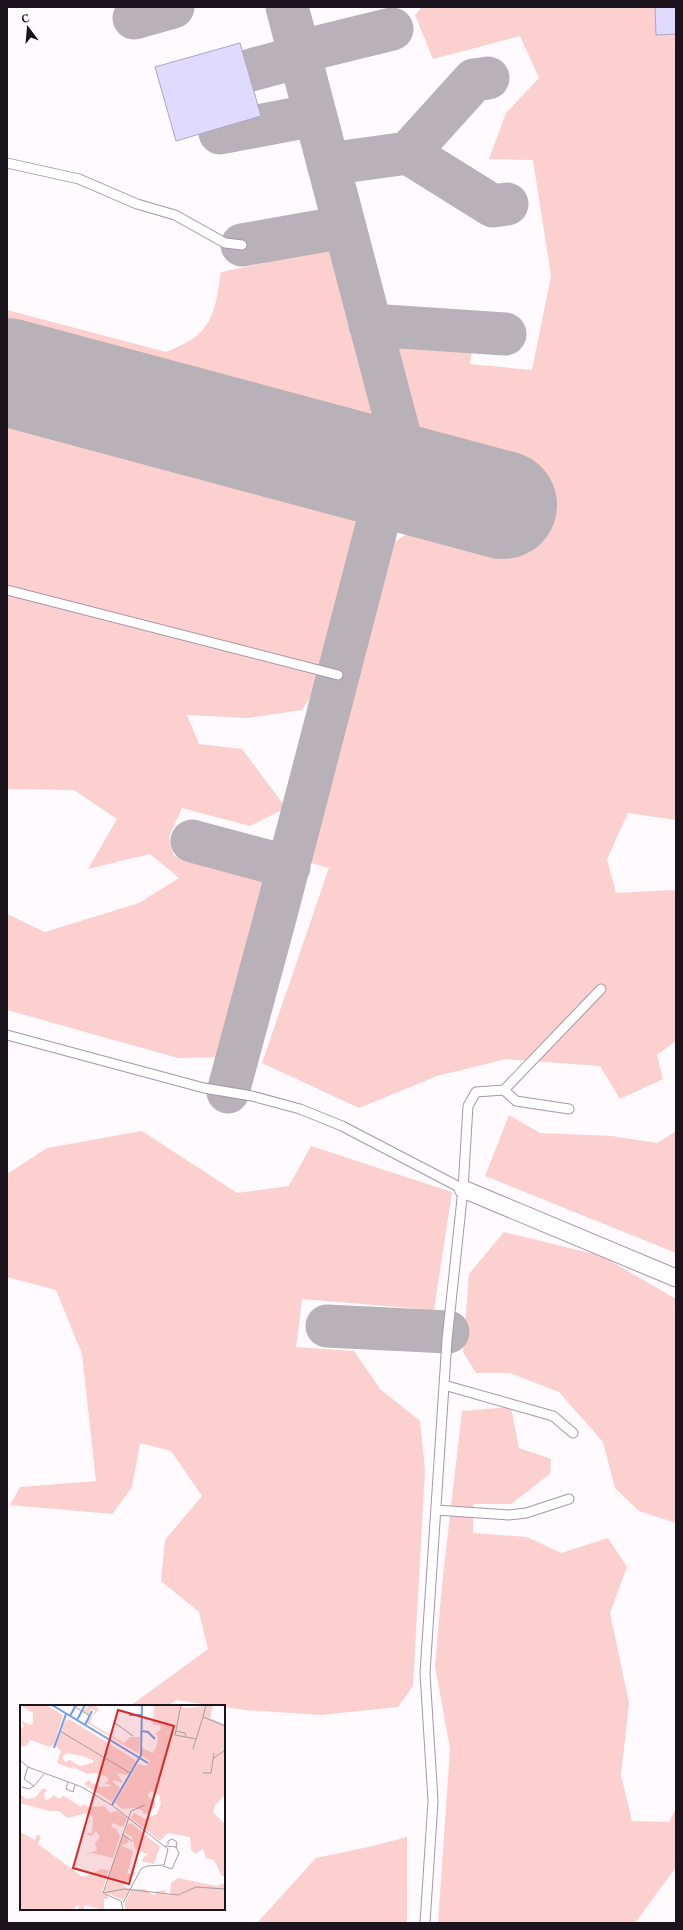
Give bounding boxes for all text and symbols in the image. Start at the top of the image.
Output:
north arrow [8,8,48,48]
text: С [20,10,31,26]
inset map [20,1705,225,1910]

